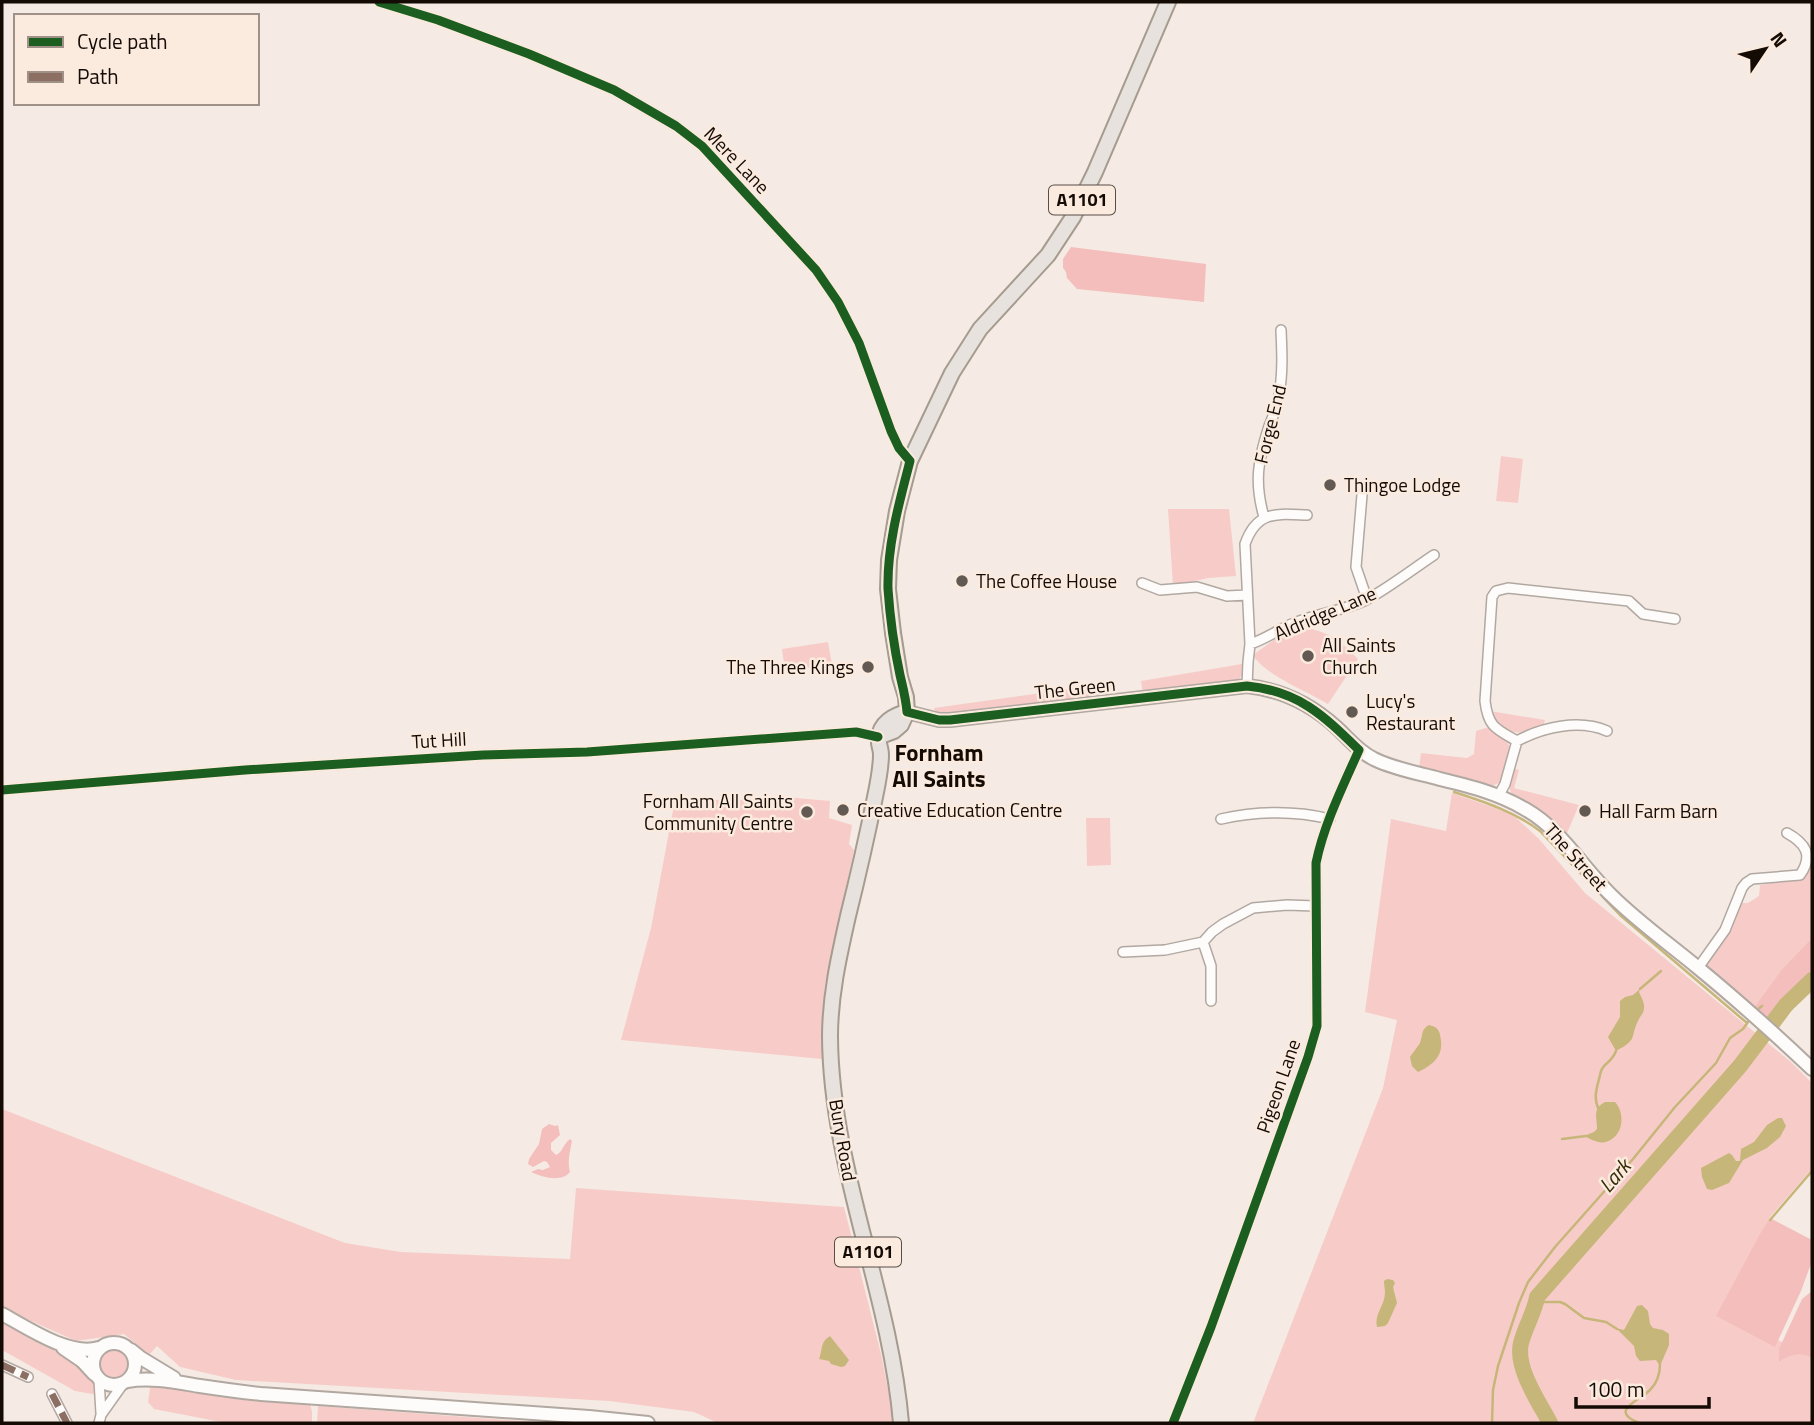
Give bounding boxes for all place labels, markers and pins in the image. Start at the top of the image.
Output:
place label: Thingoe Lodge [1344,470,1461,499]
marker: Thingoe Lodge [1322,477,1338,493]
place label: The Coffee House [976,566,1117,595]
marker: The Coffee House [954,573,970,589]
place label: All Saints Church [1322,630,1396,681]
marker: All Saints Church [1300,648,1316,664]
place label: The Three Kings [726,652,854,681]
marker: The Three Kings [860,659,876,675]
place label: Lucy's Restaurant [1366,686,1455,737]
marker: Lucy's Restaurant [1344,704,1360,720]
place label: Fornham All Saints Community Centre [643,786,793,837]
place label: Creative Education Centre [857,795,1062,824]
place label: Hall Farm Barn [1599,796,1718,825]
marker: Creative Education Centre [835,802,851,818]
marker: Hall Farm Barn [1577,803,1593,819]
marker: Fornham All Saints Community Centre [799,804,815,820]

